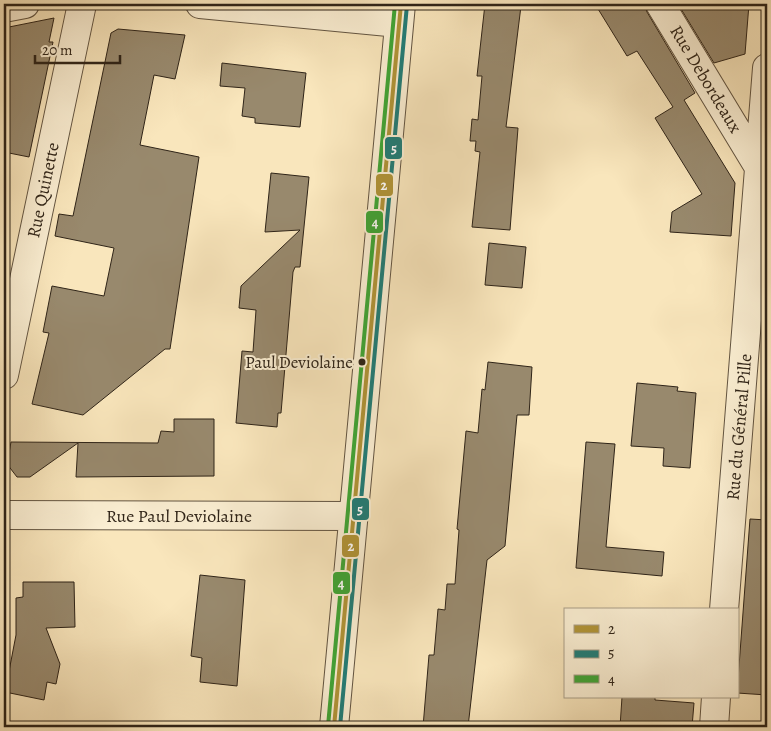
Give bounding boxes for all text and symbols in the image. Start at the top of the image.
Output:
street label: Rue Debordeaux [664,21,748,138]
scale bar [35,32,120,64]
text: 20 m [42,40,73,60]
line badge: 5 [384,136,403,160]
text: 5 [391,139,397,158]
street label: Rue Quinette [21,140,65,240]
line badge: 2 [375,173,394,197]
text: 2 [381,176,388,195]
line badge: 4 [365,210,384,234]
text: 4 [372,213,379,232]
place label: Paul Deviolaine [245,351,353,374]
street label: Rue du Général Pille [721,353,757,501]
marker: Paul Deviolaine [357,357,367,367]
line badge: 5 [351,497,370,521]
text: 5 [357,500,363,519]
street label: Rue Paul Deviolaine [106,504,252,528]
line badge: 2 [341,534,360,558]
text: 2 [348,537,355,556]
line badge: 4 [332,571,351,595]
text: 4 [338,574,345,593]
legend [564,608,738,698]
text: 2 [608,619,615,639]
text: 5 [608,643,614,663]
text: 4 [608,669,615,689]

